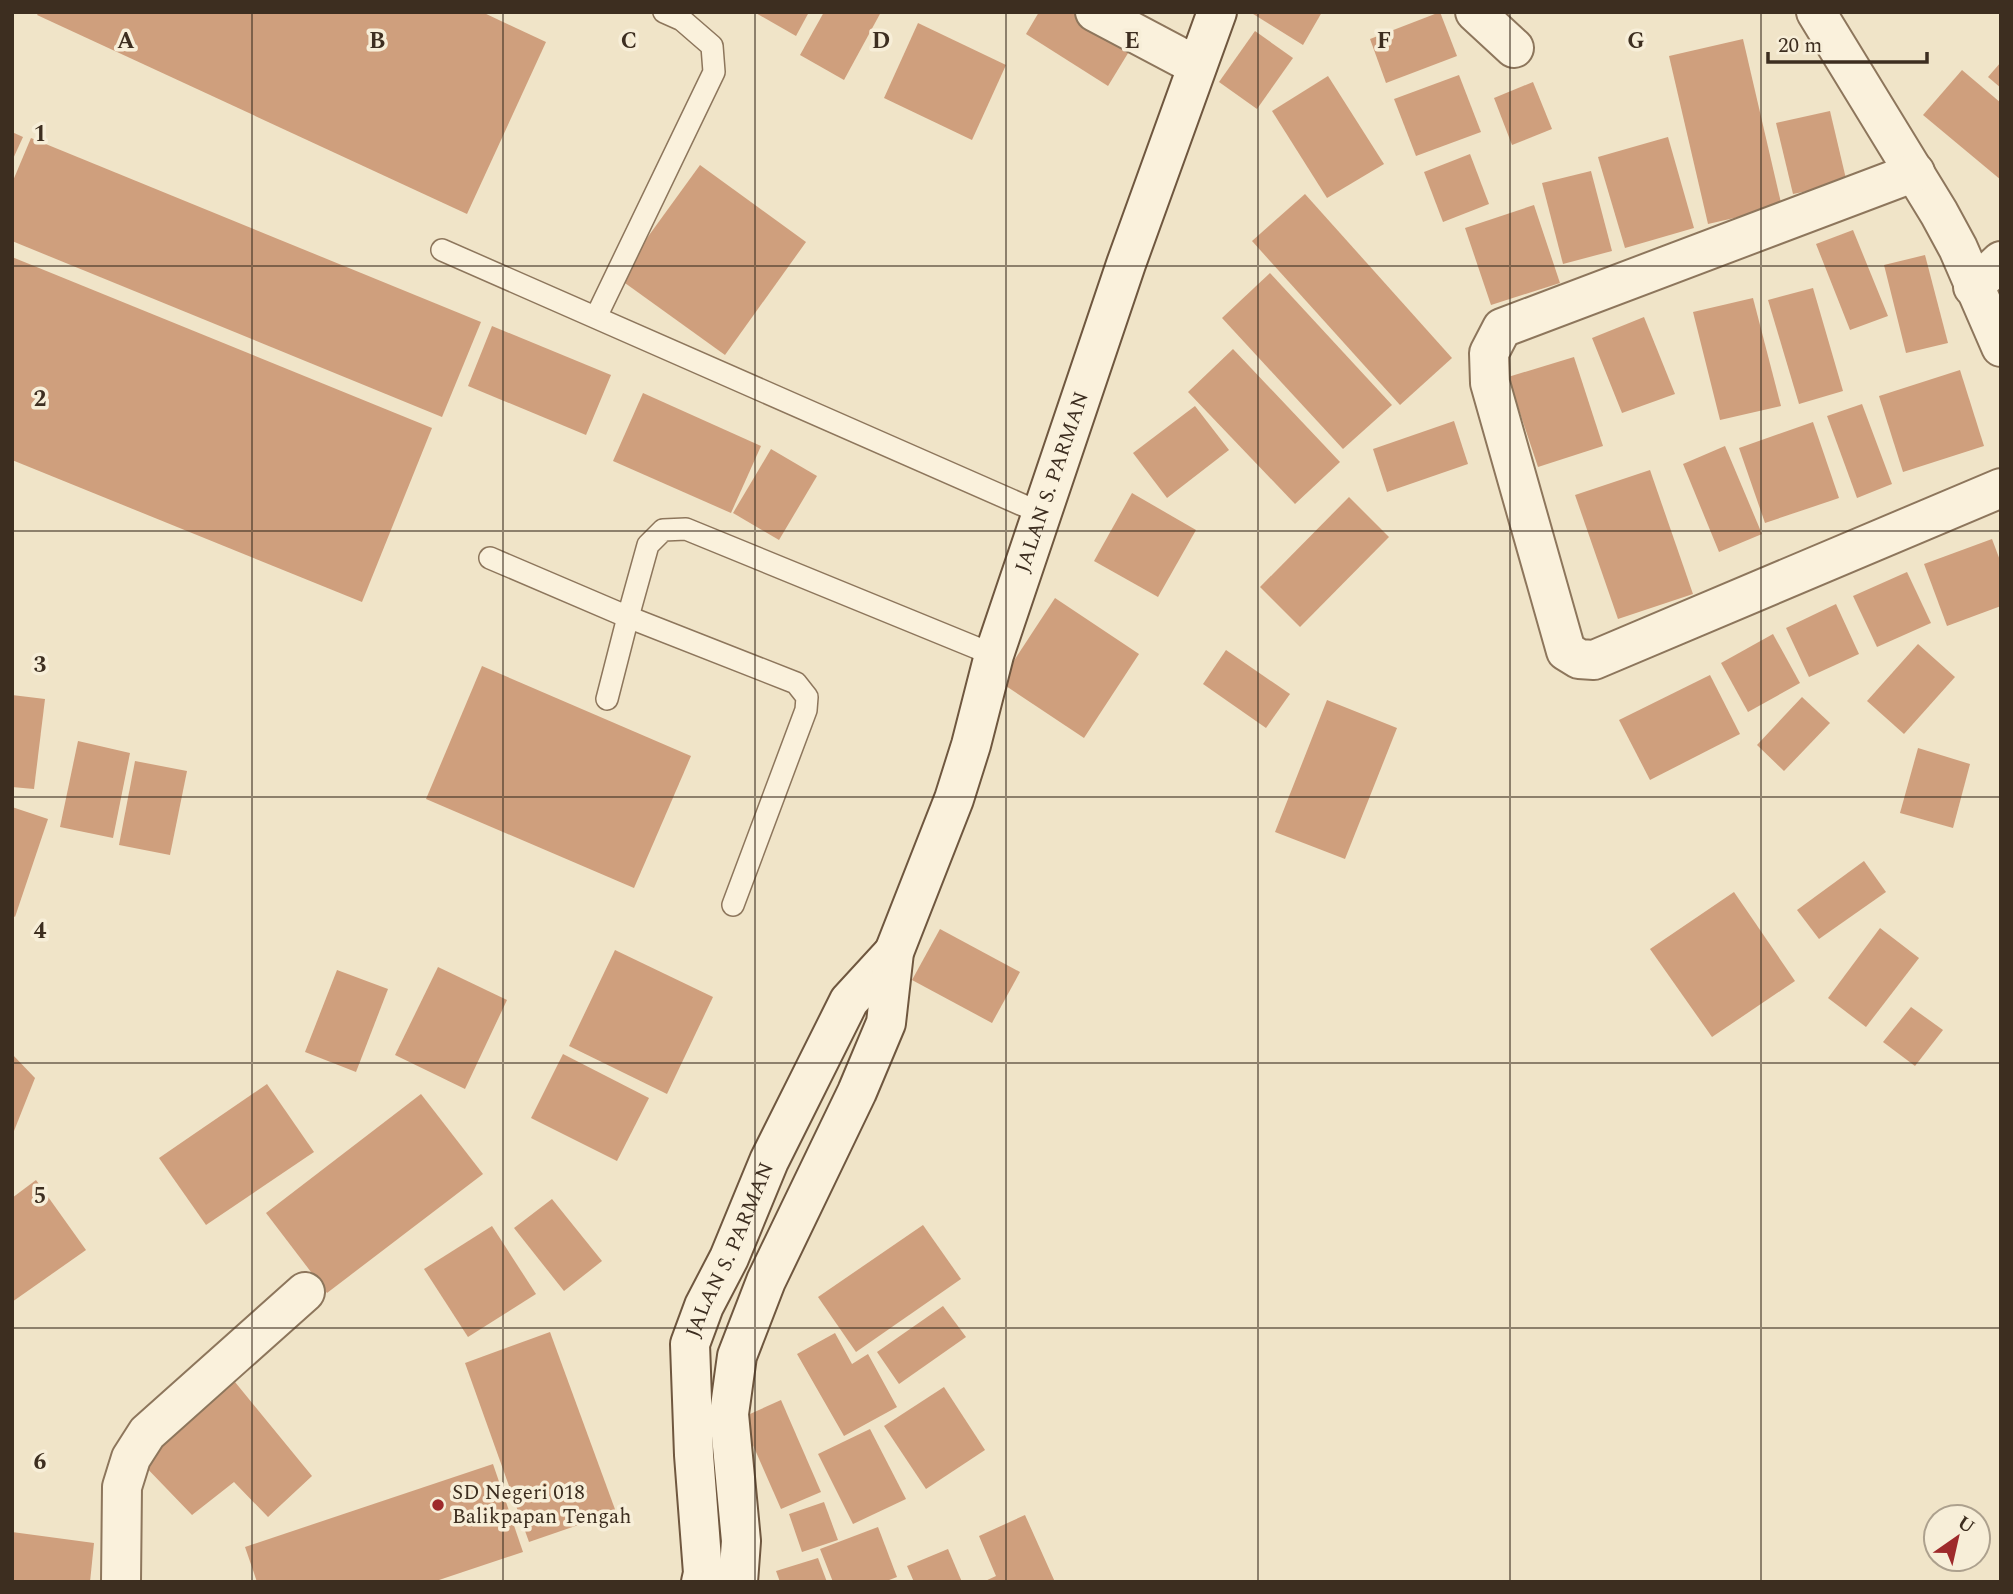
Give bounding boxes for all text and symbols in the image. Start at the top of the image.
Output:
scale bar [1768,21,1927,65]
text: A [117,24,135,59]
text: B [369,24,385,59]
text: C [621,24,637,59]
text: D [872,24,890,59]
text: E [1124,24,1140,59]
text: F [1377,24,1391,59]
text: G [1627,24,1645,59]
text: 20 m [1778,30,1822,62]
text: 1 [34,117,46,152]
text: 2 [34,382,47,417]
street label: JALAN S. PARMAN [1007,387,1098,577]
text: 3 [34,648,47,683]
text: 4 [34,914,47,949]
street label: JALAN S. PARMAN [678,1157,783,1342]
text: 5 [34,1179,46,1214]
text: 6 [34,1445,47,1480]
place label: SD Negeri 018 Balikpapan Tengah [452,1477,632,1533]
marker: SD Negeri 018 Balikpapan Tengah [430,1497,446,1513]
north arrow [1922,1503,1992,1573]
text: U [1951,1509,1980,1542]

